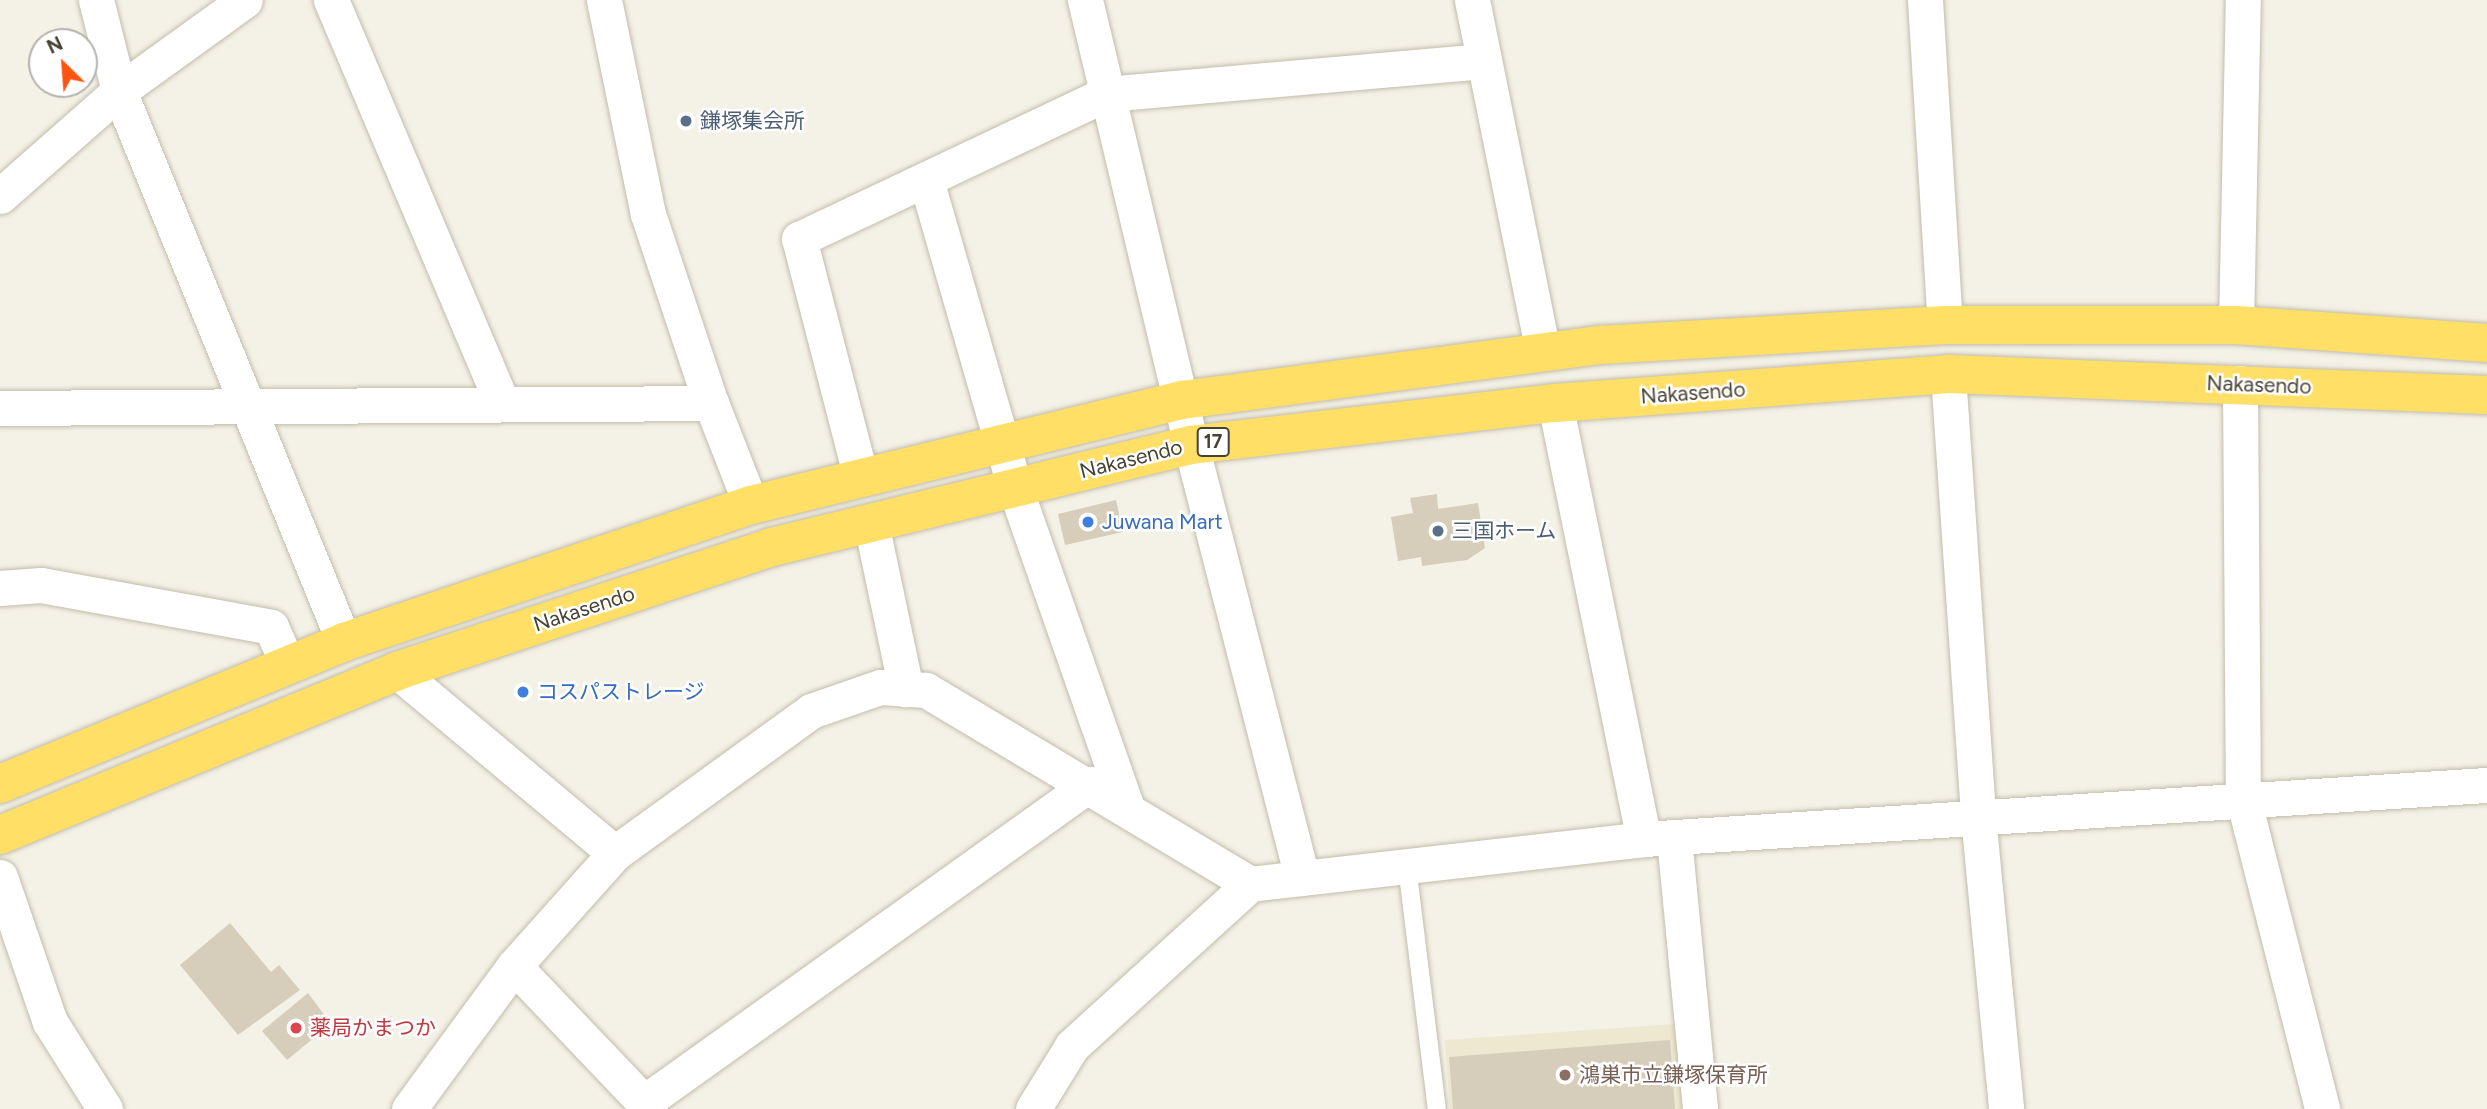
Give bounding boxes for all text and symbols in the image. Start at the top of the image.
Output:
north arrow [28,28,98,98]
text: N [43,32,66,59]
place label: 鎌塚集会所 [700,108,805,134]
marker: 鎌塚集会所 [678,113,694,129]
street label: Nakasendo [2206,371,2312,399]
street label: Nakasendo [1640,377,1746,409]
road number: 17 [1196,426,1230,458]
street label: Nakasendo [1077,434,1185,484]
place label: Juwana Mart [1102,509,1223,535]
marker: Juwana Mart [1080,514,1096,530]
place label: 三国ホーム [1452,518,1557,544]
marker: 三国ホーム [1430,523,1446,539]
street label: Nakasendo [530,581,638,637]
place label: コスパストレージ [537,679,705,705]
marker: コスパストレージ [515,684,531,700]
place label: 薬局かまつか [310,1015,436,1041]
marker: 薬局かまつか [288,1020,304,1036]
place label: 鴻巣市立鎌塚保育所 [1579,1062,1768,1088]
marker: 鴻巣市立鎌塚保育所 [1557,1067,1573,1083]

